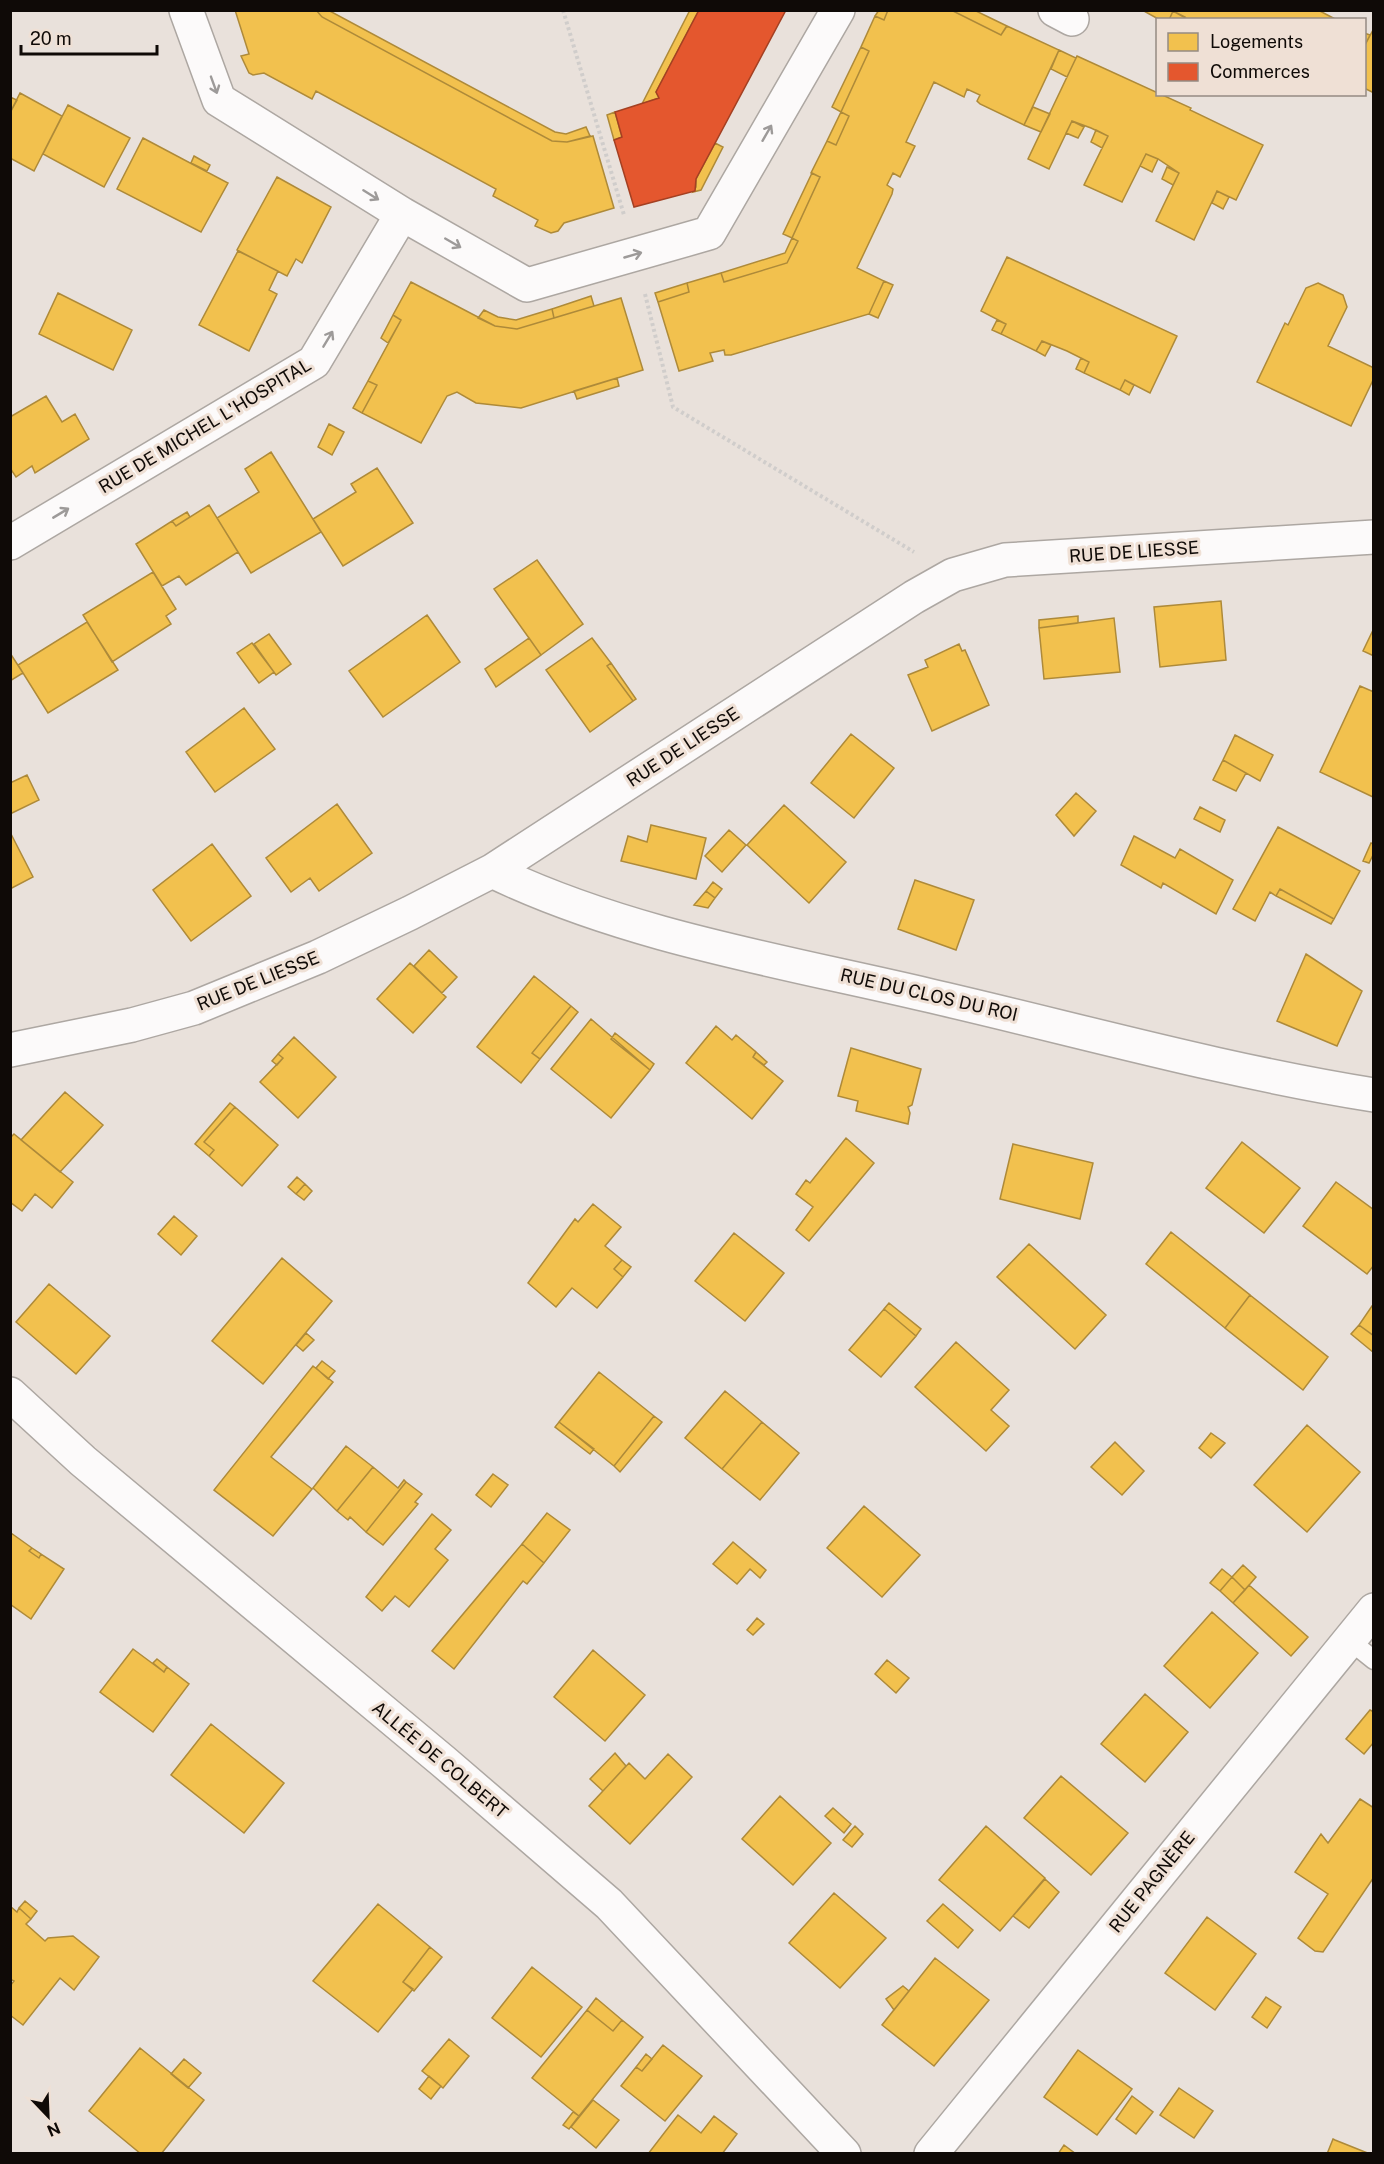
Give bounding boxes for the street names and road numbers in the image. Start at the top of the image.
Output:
street label: RUE DE MICHEL L'HOSPITAL [95,354,315,497]
street label: RUE DE LIESSE [1068,536,1200,567]
street label: RUE DE LIESSE [622,702,743,791]
street label: RUE DE LIESSE [194,946,322,1015]
street label: RUE DU CLOS DU ROI [838,964,1020,1025]
street label: ALLÉE DE COLBERT [368,1696,513,1823]
street label: RUE PAGNÈRE [1104,1826,1199,1936]

